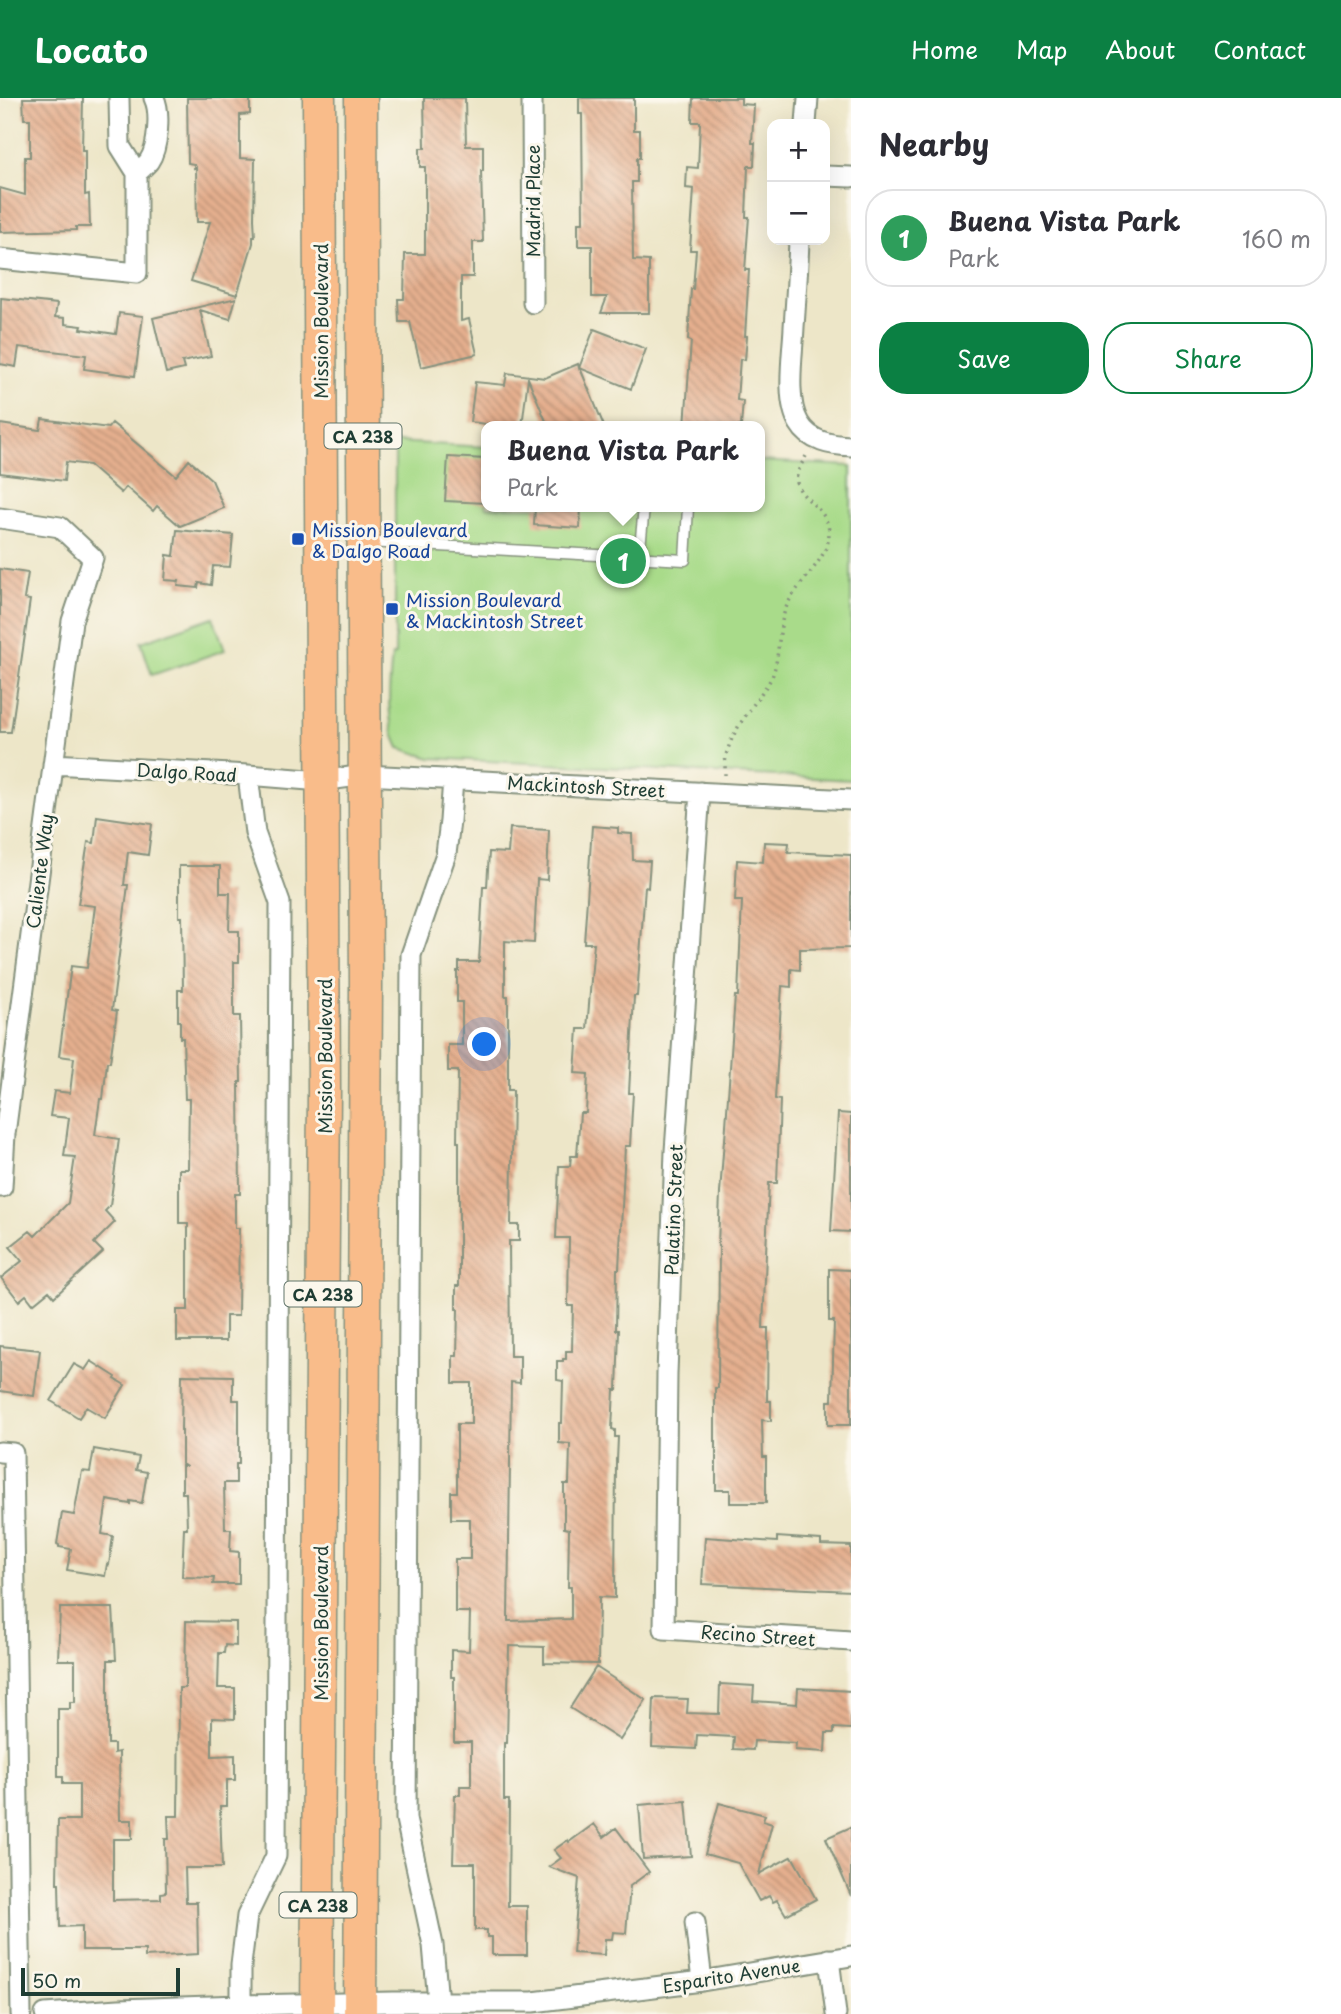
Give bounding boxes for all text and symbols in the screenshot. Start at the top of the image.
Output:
text: Locato [35,24,148,74]
text: Home [911,31,978,67]
text: Map [1016,31,1067,67]
text: About [1105,31,1175,67]
text: Contact [1213,31,1306,67]
map controls [767,119,830,245]
button: + [767,119,830,182]
text: Nearby [879,121,989,166]
street label: Madrid Place [519,145,546,257]
button: − [767,182,830,245]
text: Buena Vista Park [948,201,1180,240]
text: 1 [899,221,910,256]
text: 160 m [1242,221,1311,256]
text: Park [948,240,999,275]
street label: Mission Boulevard [307,243,334,399]
button: Save [879,322,1089,394]
button: Share [1103,322,1313,394]
popup [481,421,765,512]
road number: CA 238 [324,424,402,448]
text: Buena Vista Park [507,430,739,469]
text: Park [507,469,558,504]
place label: Mission Boulevard & Dalgo Road [312,516,468,564]
marker: Mission Boulevard & Dalgo Road [290,531,306,547]
pin: 1 [600,535,646,587]
place label: Mission Boulevard & Mackintosh Street [406,586,583,634]
marker: Mission Boulevard & Mackintosh Street [384,601,400,617]
street label: Dalgo Road [136,756,238,788]
street label: Mackintosh Street [506,768,666,804]
street label: Caliente Way [19,812,59,930]
street label: Mission Boulevard [311,978,338,1134]
your location [467,1027,501,1061]
street label: Palatino Street [657,1144,689,1276]
road number: CA 238 [284,1282,362,1306]
street label: Mission Boulevard [307,1545,334,1701]
street label: Recino Street [700,1618,816,1652]
road number: CA 238 [280,1893,356,1918]
street label: Esparito Avenue [660,1951,802,1999]
scale bar [21,1965,180,1997]
text: 50 m [32,1966,81,1994]

